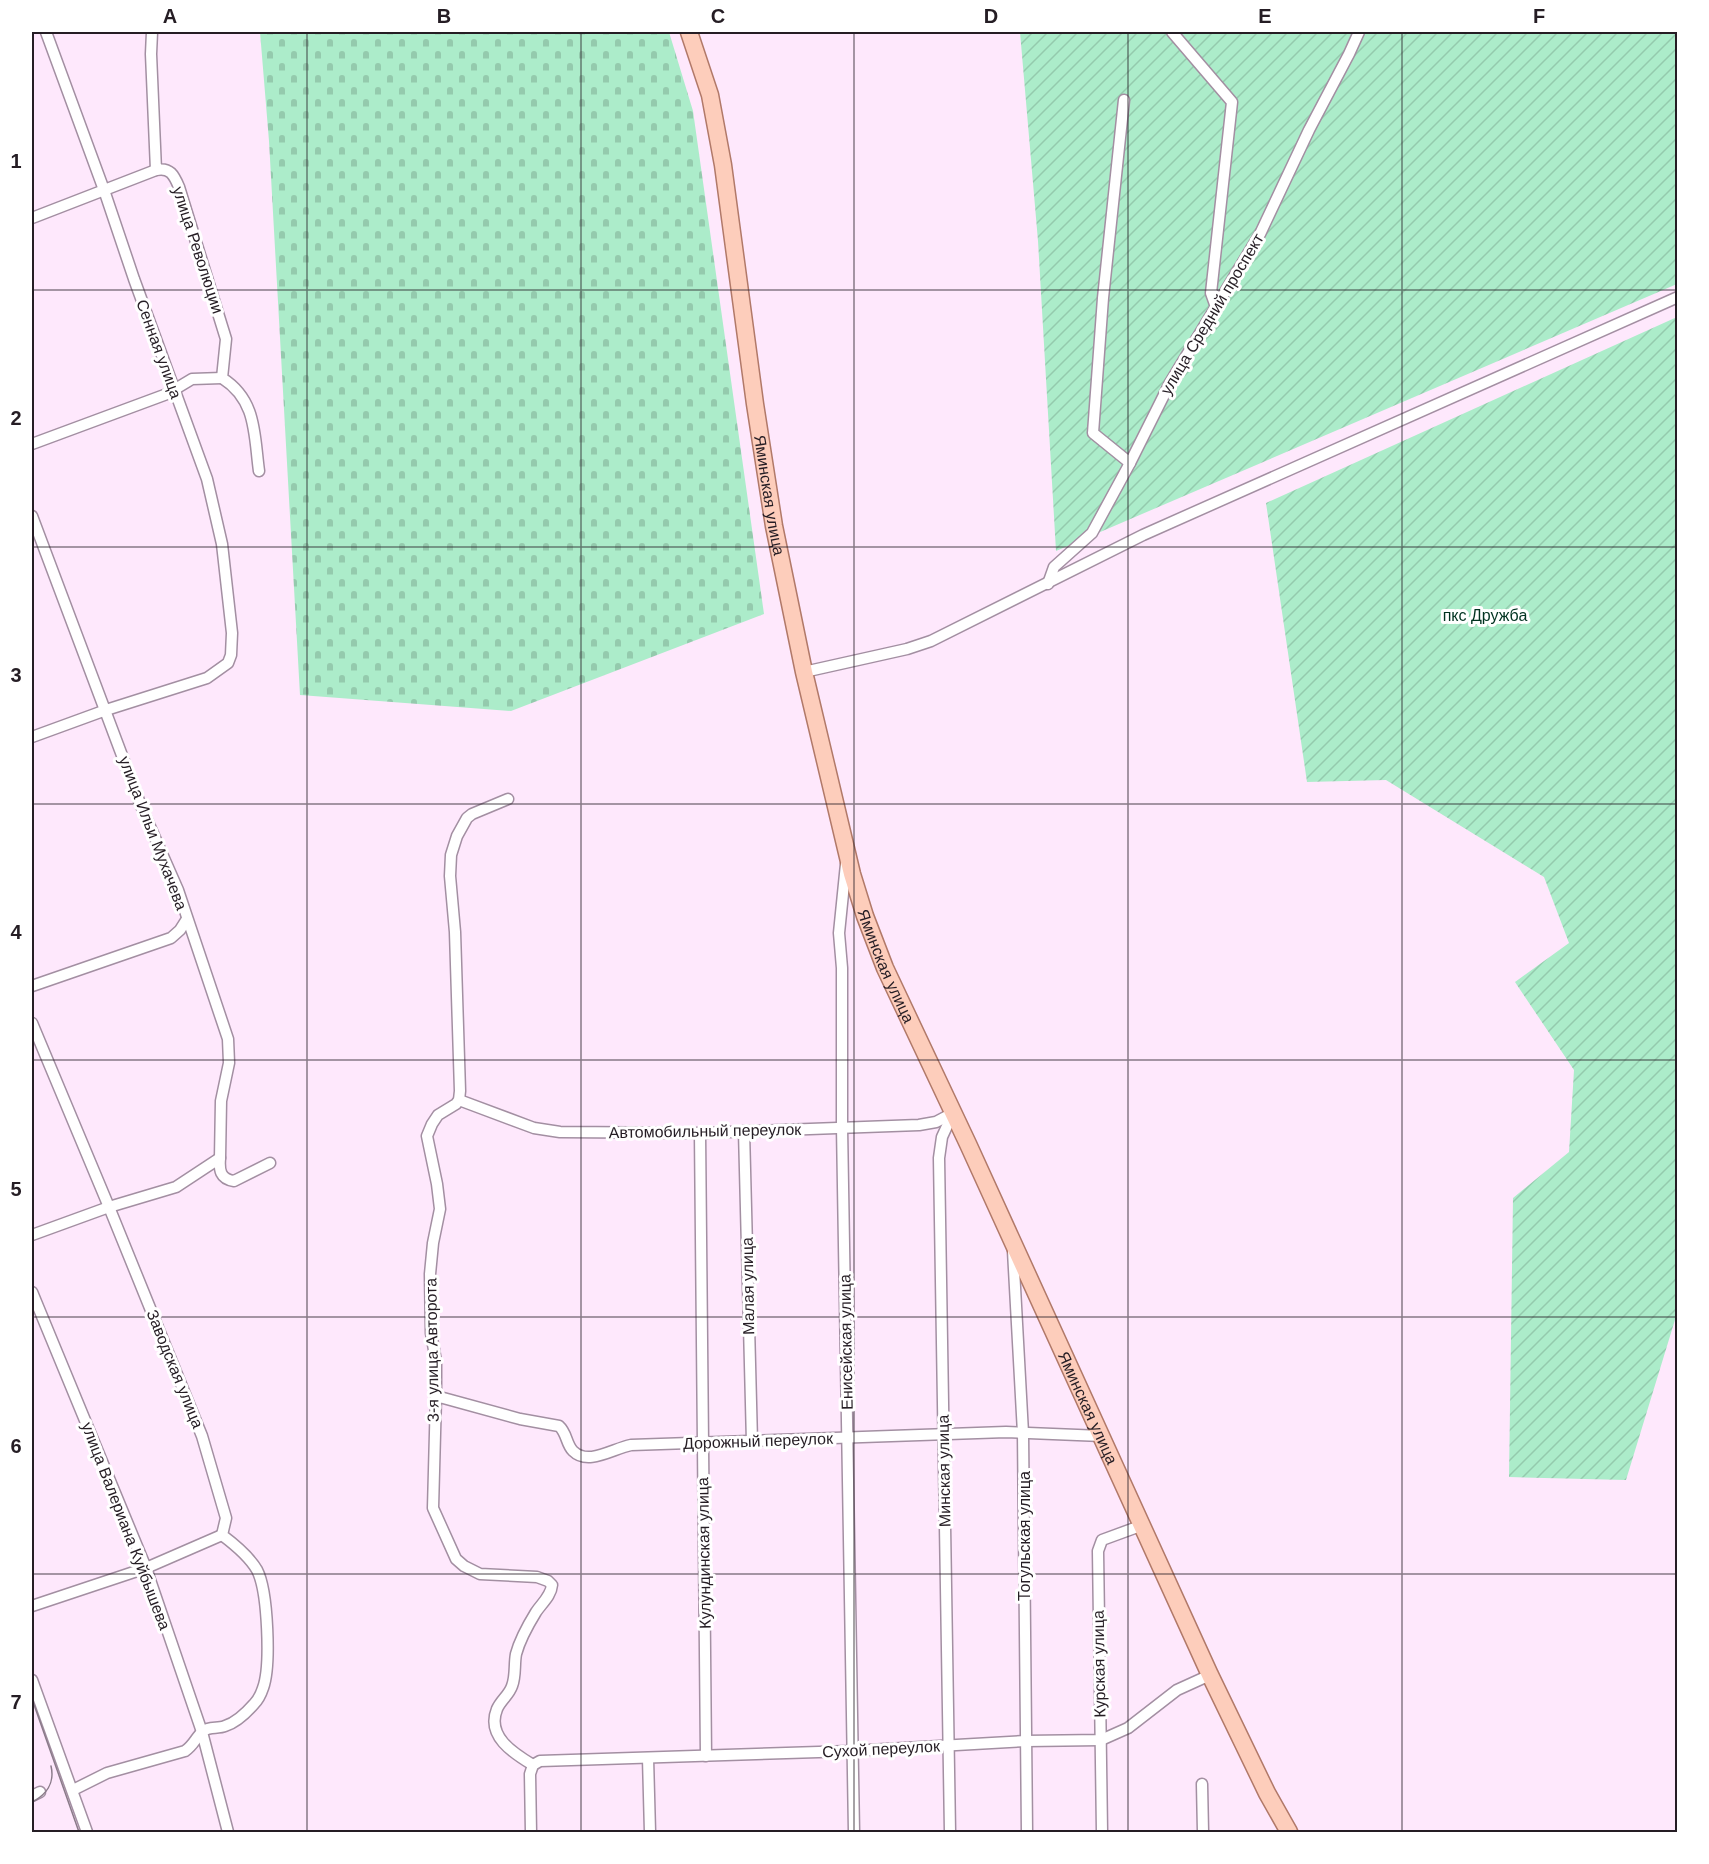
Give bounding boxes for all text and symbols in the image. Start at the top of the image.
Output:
text: A [163,5,177,27]
text: B [437,5,451,27]
text: C [711,5,725,27]
text: D [984,5,998,27]
text: E [1258,5,1272,27]
text: F [1533,5,1545,27]
text: 1 [10,150,22,172]
street label: улица Революции [169,184,227,316]
street label: улица Средний проспект [1157,230,1267,397]
street label: Сенная улица [133,297,185,401]
text: 2 [10,407,22,429]
street label: Яминская улица [751,434,788,557]
park label: пкс Дружба [1443,607,1527,624]
text: 3 [10,664,22,686]
street label: улица Ильи Мухачева [116,754,190,912]
street label: Яминская улица [855,907,918,1025]
text: 4 [10,921,22,943]
street label: Автомобильный переулок [609,1121,802,1141]
text: 5 [10,1178,22,1200]
street label: Малая улица [739,1237,757,1335]
street label: Енисейская улица [836,1274,856,1410]
street label: 3-я улица Авторота [422,1278,442,1422]
street label: Заводская улица [143,1307,207,1431]
street label: Яминская улица [1055,1349,1121,1467]
street label: Минская улица [935,1415,953,1527]
street label: улица Валериана Куйбышева [78,1420,174,1632]
street label: Дорожный переулок [683,1430,834,1452]
text: 6 [10,1435,22,1457]
street label: Тогульская улица [1016,1471,1033,1601]
street label: Кулундинская улица [694,1477,714,1629]
street label: Курская улица [1090,1610,1108,1718]
text: 7 [10,1691,22,1713]
street label: Сухой переулок [822,1737,941,1761]

